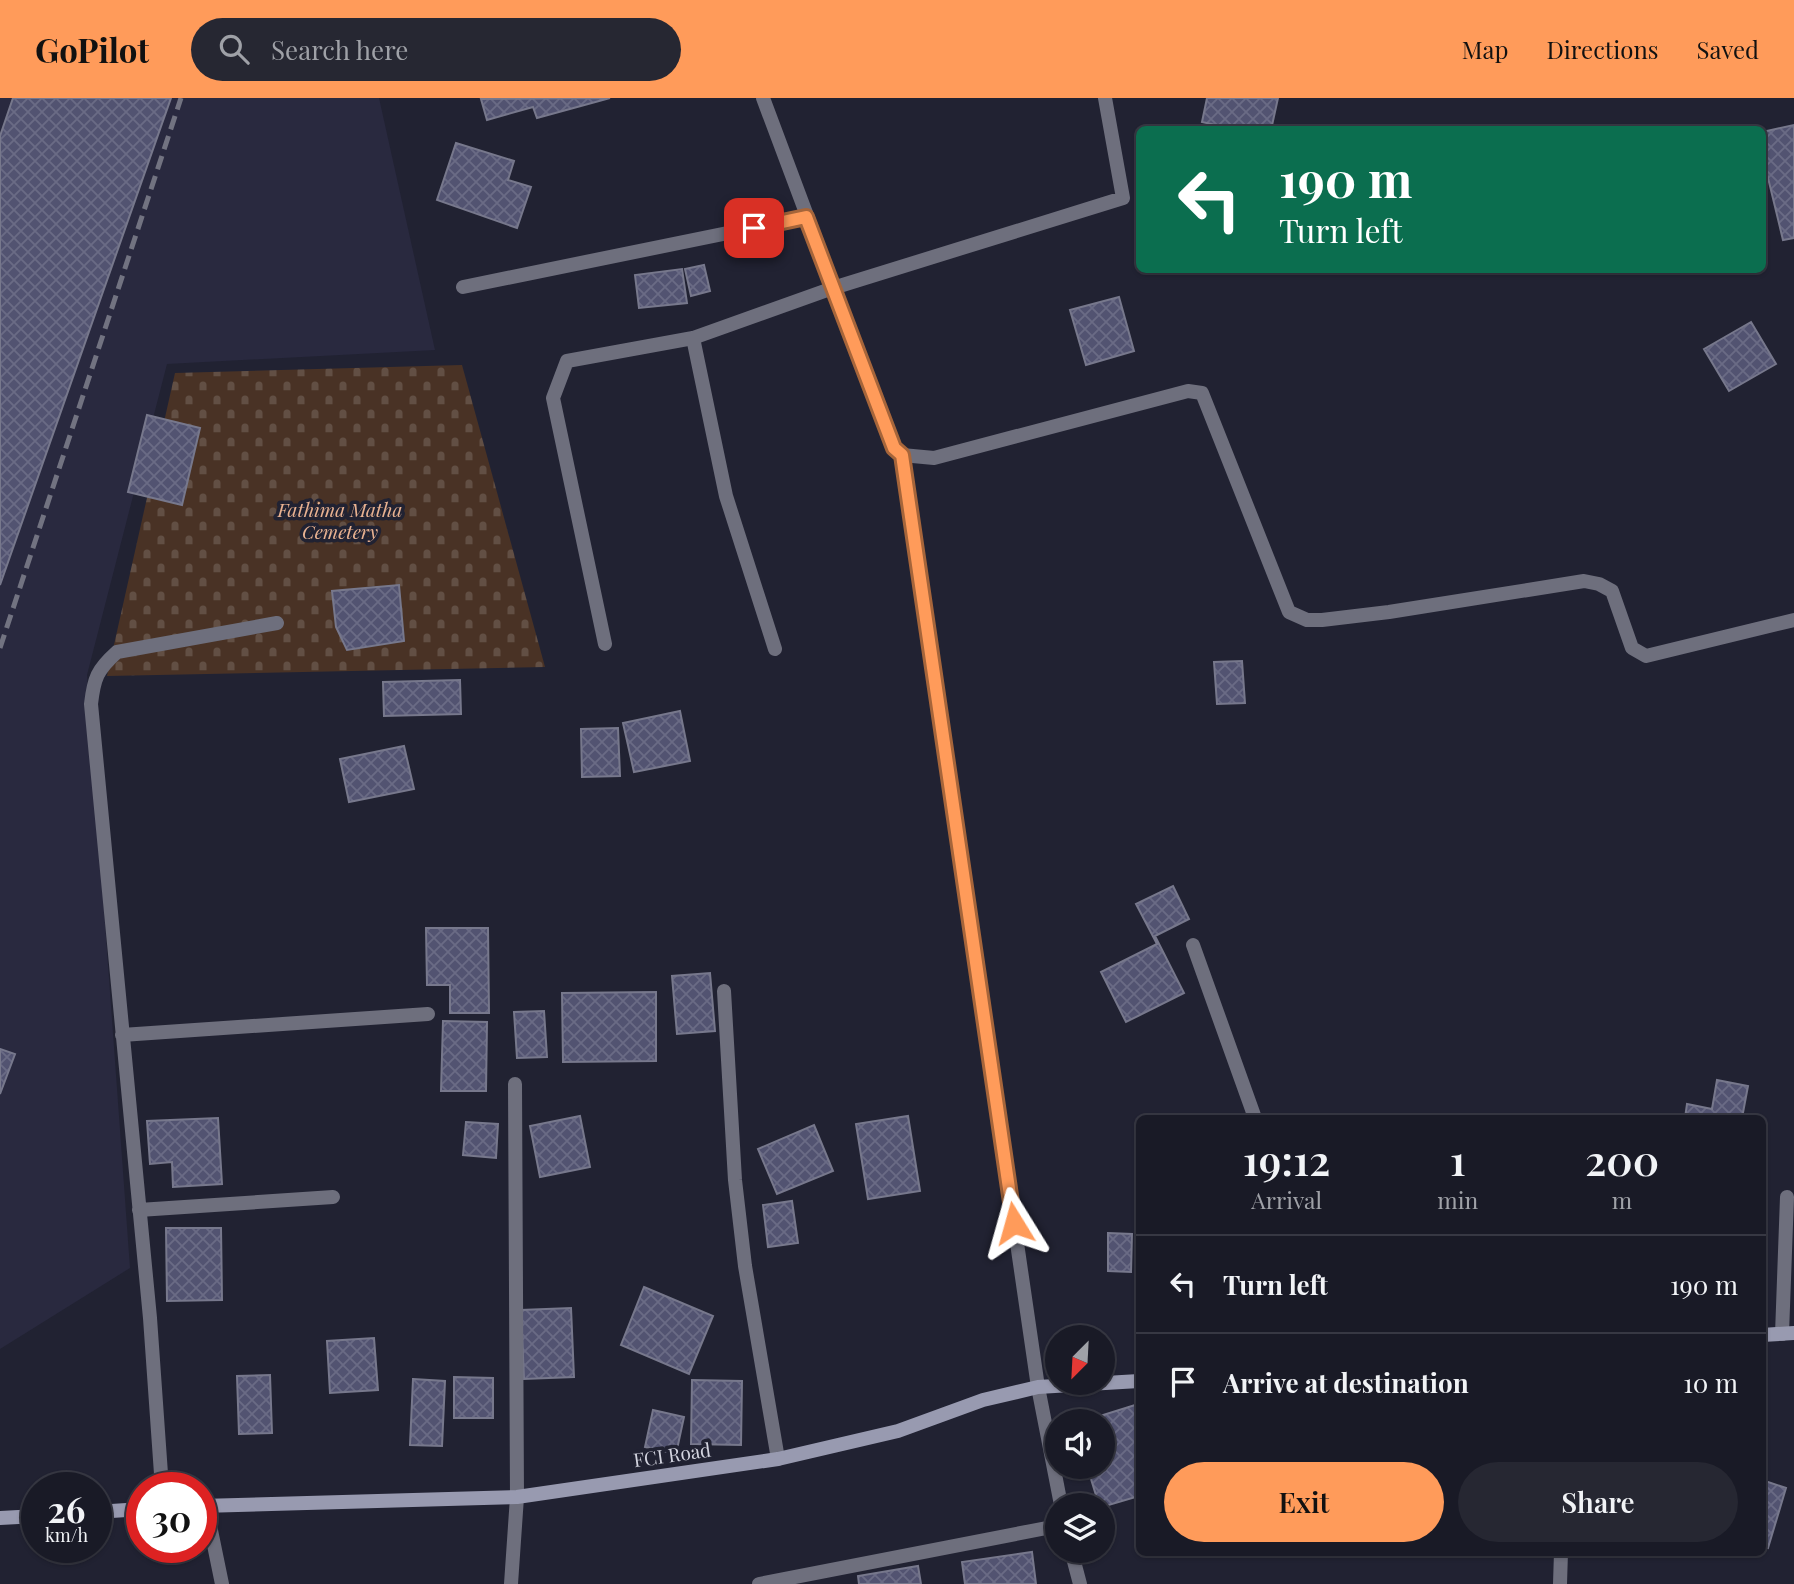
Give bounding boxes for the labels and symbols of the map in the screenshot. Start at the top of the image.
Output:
pin [724,198,784,258]
park label: Fathima Matha Cemetery [277,496,402,544]
position arrow [977,1186,1051,1260]
north arrow [1045,1325,1115,1395]
street label: FCI Road [632,1436,712,1472]
speed limit sign: 30 [126,1472,217,1563]

